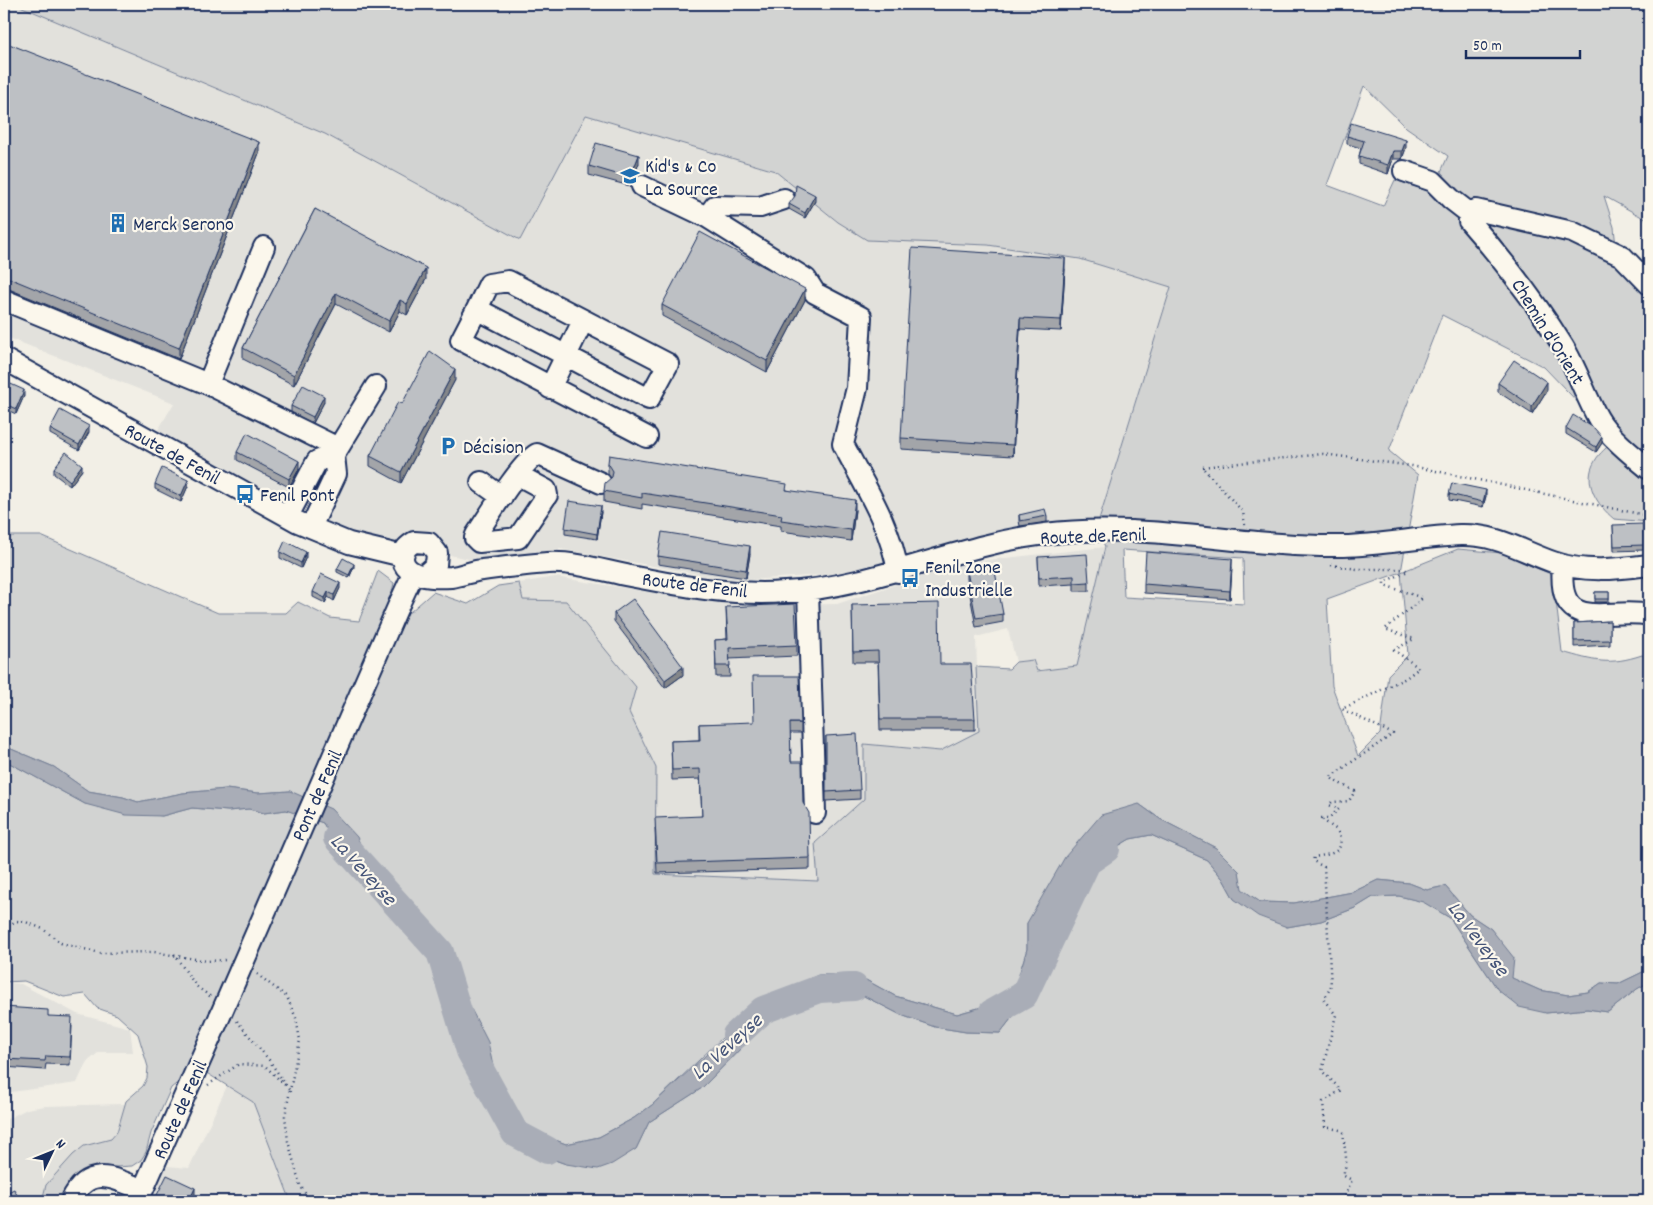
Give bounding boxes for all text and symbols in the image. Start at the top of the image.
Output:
scale bar [1466,28,1579,60]
text: 50 m [1473,36,1502,58]
place label: Kid's & Co La Source [645,154,718,205]
school or university icon: Kid's & Co La Source [619,165,641,187]
building icon: Merck Serono [107,212,129,234]
place label: Merck Serono [133,212,234,240]
street label: Chemin d'Orient [1503,274,1590,391]
street label: Route de Fenil [118,418,225,494]
parking icon: Décision [437,435,459,457]
place label: Décision [463,435,524,463]
bus stop icon: Fenil Pont [234,483,256,505]
place label: Fenil Pont [260,483,335,511]
street label: Route de Fenil [1040,522,1147,554]
place label: Fenil Zone Industrielle [925,555,1013,606]
street label: Route de Fenil [640,567,749,607]
bus stop icon: Fenil Zone Industrielle [899,567,921,589]
street label: Pont de Fenil [286,746,351,846]
water label: La Veveyse [321,829,403,915]
water label: La Veveyse [1438,896,1516,985]
water label: La Veveyse [686,1007,772,1089]
street label: Route de Fenil [147,1056,216,1164]
north arrow [28,1128,78,1178]
text: N [50,1135,70,1154]

